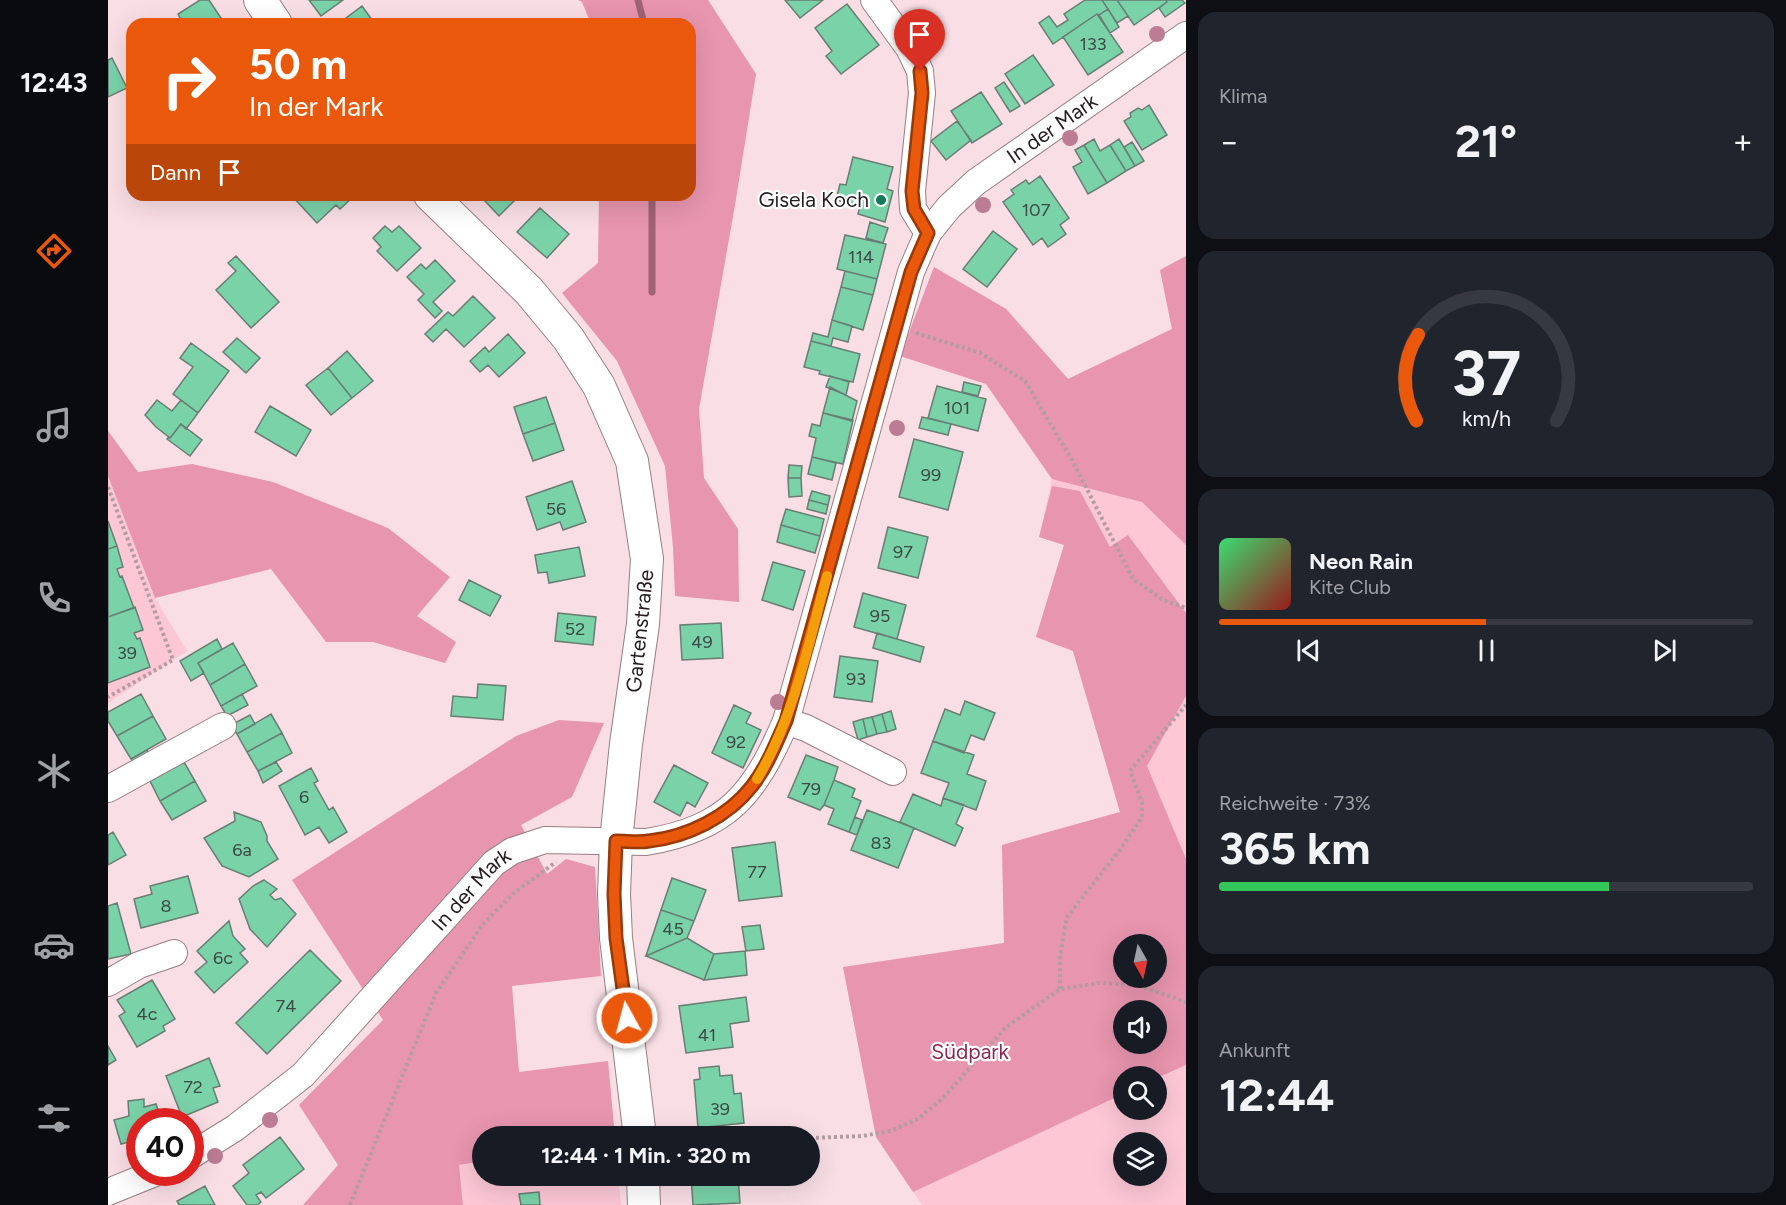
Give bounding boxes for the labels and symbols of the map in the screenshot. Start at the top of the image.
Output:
pin [894,9,945,71]
house number: 133 [1079,33,1107,55]
street label: In der Mark [1002,88,1102,168]
place label: Gisela Koch [759,187,869,212]
marker: Gisela Koch [874,193,888,207]
house number: 107 [1022,199,1051,221]
house number: 114 [848,246,874,268]
house number: 101 [944,397,970,419]
house number: 99 [921,464,941,486]
house number: 56 [546,498,566,520]
house number: 97 [893,541,913,563]
street label: Gartenstraße [621,568,658,694]
house number: 95 [870,605,890,627]
house number: 52 [565,618,585,640]
house number: 49 [691,631,713,653]
house number: 39 [117,642,137,664]
house number: 93 [846,668,866,690]
house number: 92 [726,731,746,753]
house number: 79 [801,778,821,800]
house number: 6 [299,786,309,808]
house number: 83 [871,832,891,854]
house number: 6a [232,839,252,861]
street label: In der Mark [426,842,516,936]
house number: 77 [747,861,767,883]
house number: 8 [160,895,172,917]
house number: 45 [662,918,684,940]
north arrow [1113,934,1167,988]
house number: 6c [213,947,233,969]
position arrow [595,986,659,1050]
house number: 74 [276,995,296,1017]
house number: 4c [137,1003,158,1025]
house number: 41 [698,1024,716,1046]
park label: Südpark [931,1039,1009,1064]
house number: 72 [183,1076,203,1098]
house number: 39 [710,1098,730,1120]
speed limit sign: 40 [126,1108,204,1186]

